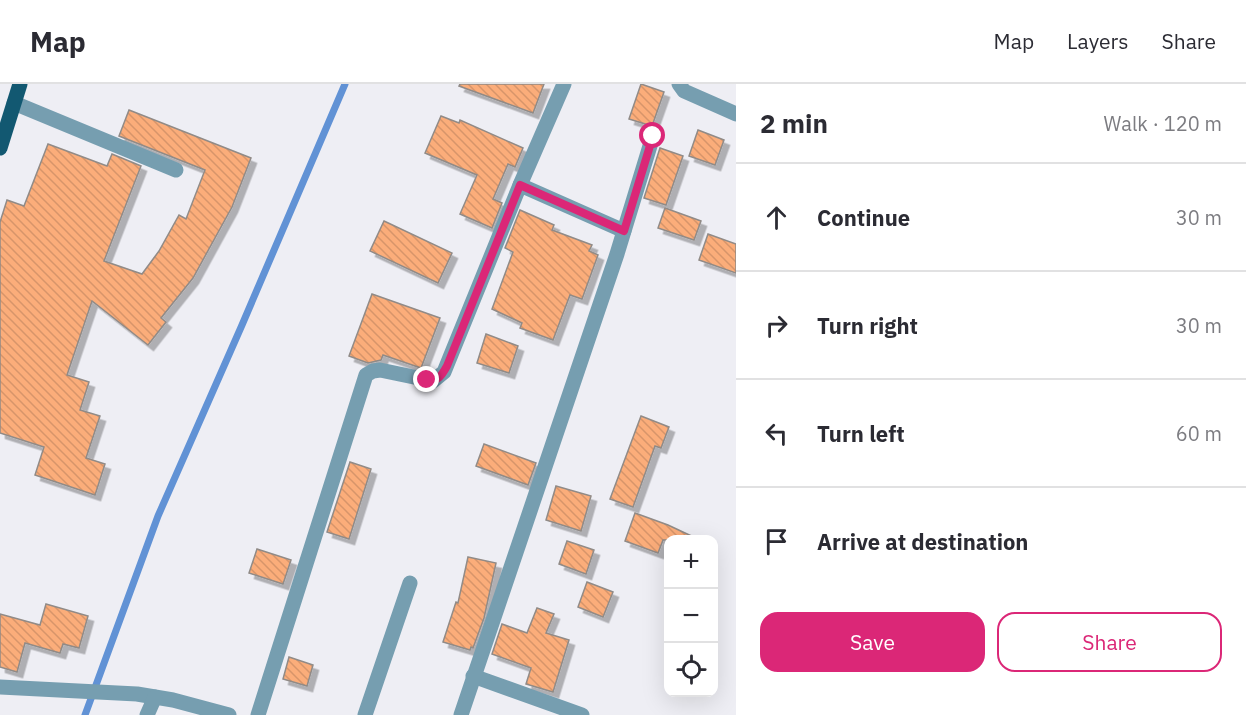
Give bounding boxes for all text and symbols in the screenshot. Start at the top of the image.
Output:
text: Map [30,23,86,60]
text: Map [994,27,1034,55]
text: Layers [1067,27,1129,55]
text: Share [1162,27,1216,55]
text: 2 min [760,106,828,140]
text: Walk · 120 m [1104,110,1222,137]
route start [639,122,665,148]
icon: ahead [760,201,793,234]
text: Continue [817,203,910,232]
text: 30 m [1176,204,1222,231]
icon: right [760,309,793,342]
text: Turn right [817,311,918,340]
text: 30 m [1176,312,1222,339]
route end [413,366,439,392]
icon: left [760,417,793,450]
text: Turn left [817,419,905,448]
text: 60 m [1176,420,1222,447]
icon: arrive [760,525,793,558]
text: Arrive at destination [817,527,1028,556]
map controls [664,535,718,697]
button: + [664,535,718,589]
button: − [664,589,718,643]
button: Save [760,612,985,672]
button: Share [997,612,1222,672]
button: locate [664,643,718,697]

